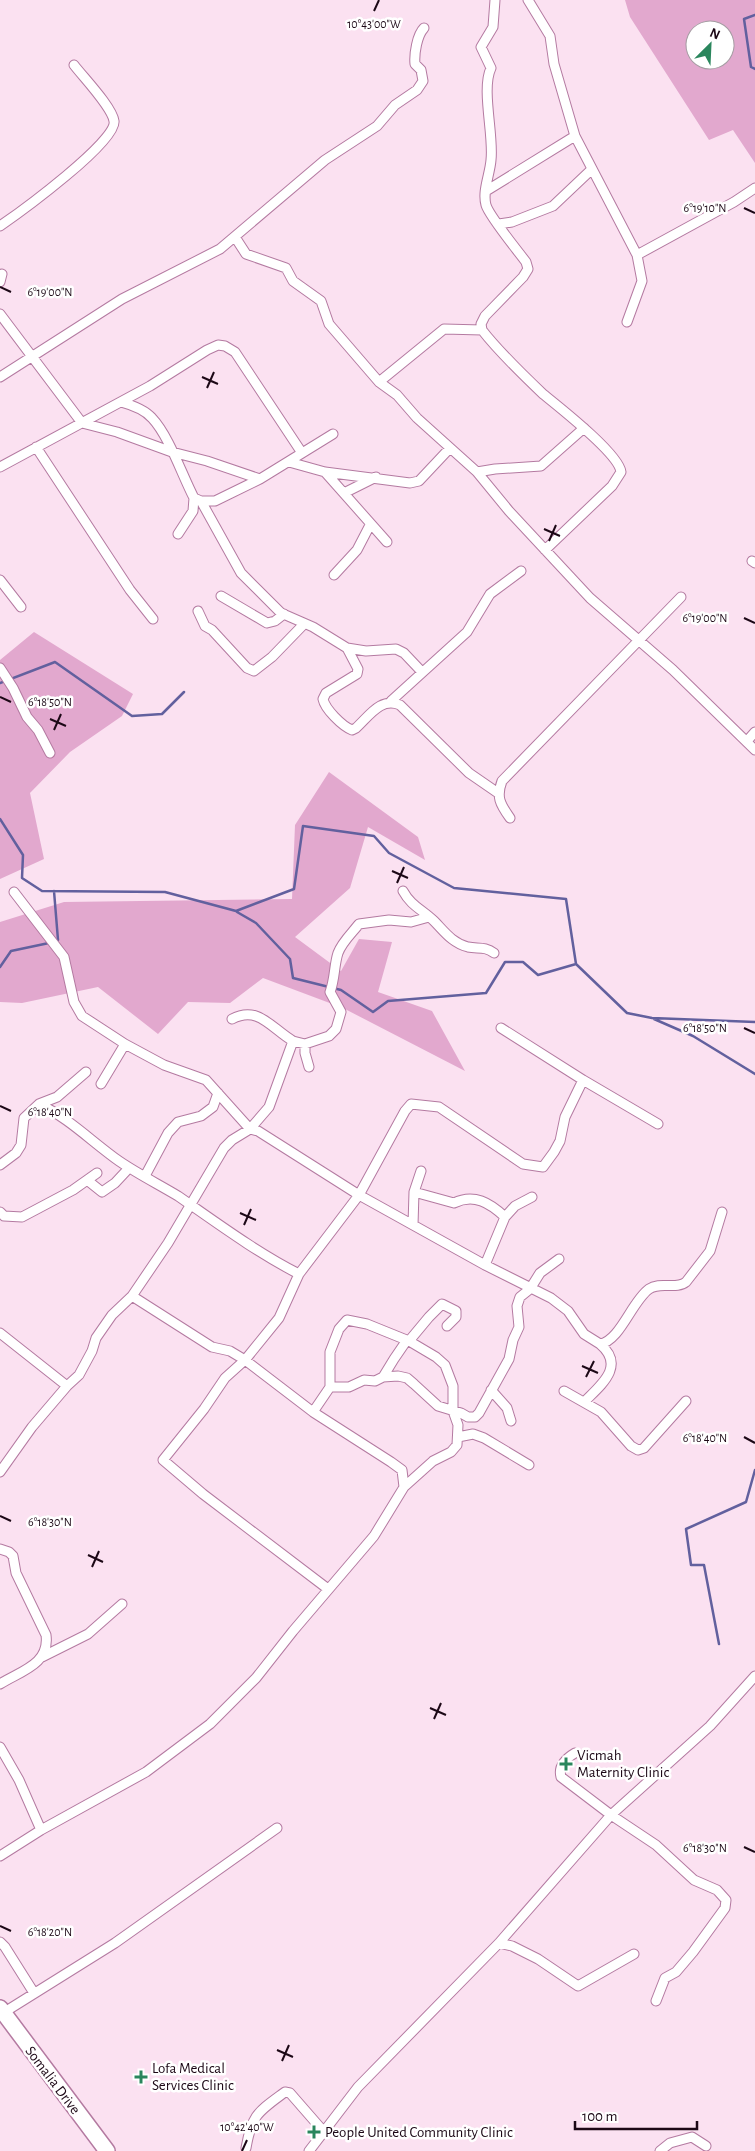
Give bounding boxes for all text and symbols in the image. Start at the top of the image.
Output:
text: 10°43'00"W [347,18,401,30]
north arrow [685,20,735,70]
text: N [708,26,722,42]
text: 6°19'10"N [684,202,726,214]
text: 6°19'00"N [27,286,73,298]
text: 6°19'00"N [682,612,728,624]
text: 6°18'50"N [28,696,72,708]
text: 6°18'50"N [683,1022,727,1034]
text: 6°18'40"N [28,1106,72,1118]
text: 6°18'40"N [683,1432,727,1444]
text: 6°18'30"N [28,1516,72,1528]
place label: Vicmah Maternity Clinic [577,1748,669,1780]
marker: Vicmah Maternity Clinic [559,1757,573,1771]
text: 6°18'30"N [683,1842,727,1854]
text: 6°18'20"N [28,1926,72,1938]
street label: Somalia Drive [22,2043,83,2117]
place label: Lofa Medical Services Clinic [152,2061,234,2093]
marker: Lofa Medical Services Clinic [134,2070,148,2084]
scale bar [575,2098,698,2130]
text: 100 m [582,2109,617,2124]
text: 10°42'40"W [220,2121,274,2133]
marker: People United Community Clinic [307,2125,321,2139]
place label: People United Community Clinic [325,2125,513,2140]

